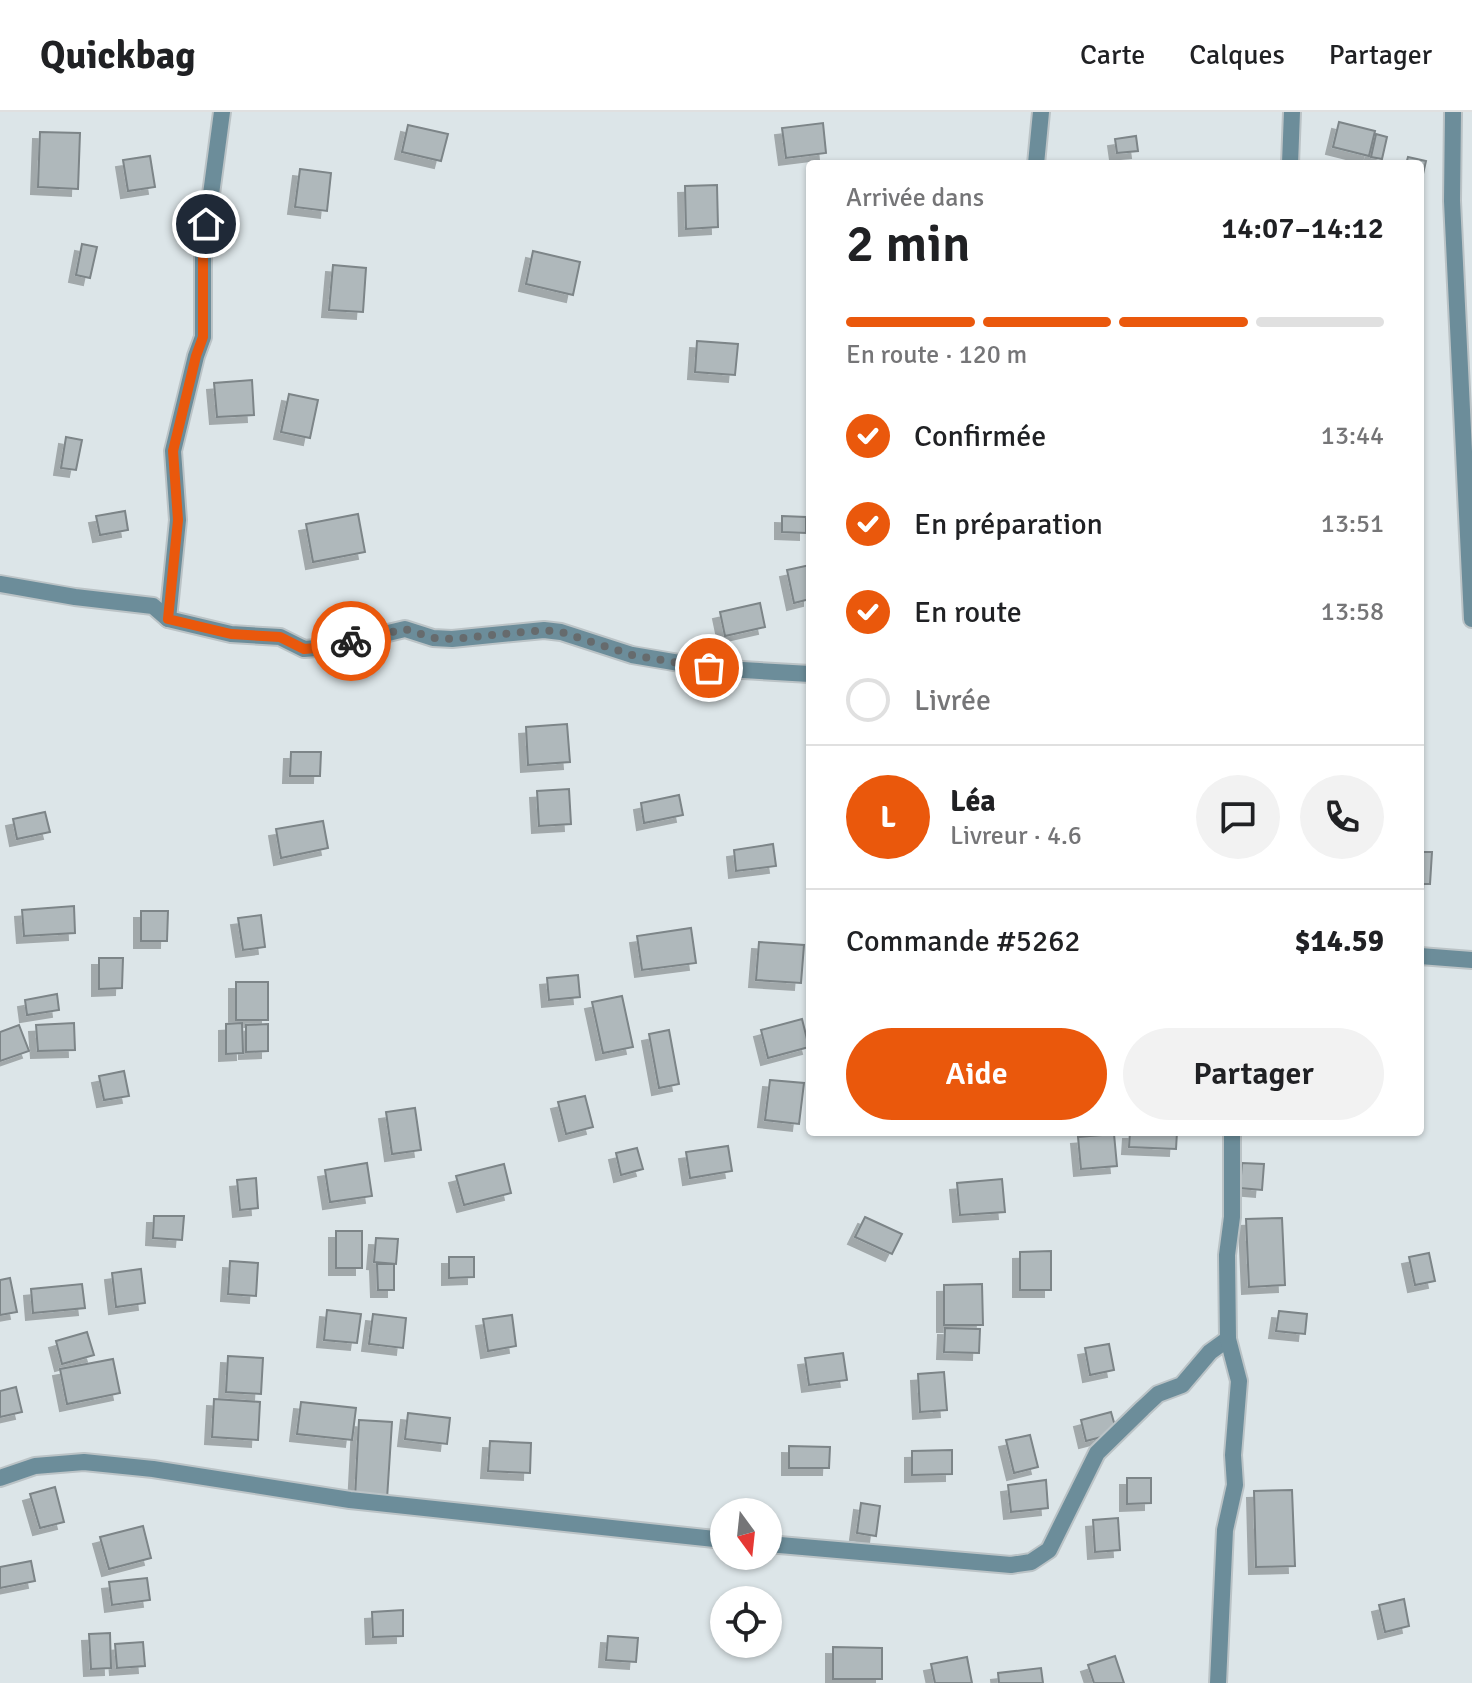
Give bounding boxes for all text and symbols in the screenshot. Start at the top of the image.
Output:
text: Quickbag [40,32,196,79]
text: Carte [1080,38,1145,72]
text: Calques [1189,38,1285,72]
text: Partager [1329,38,1432,72]
text: Arrivée dans [846,182,984,214]
pin [172,190,240,258]
icon: home [184,202,228,246]
text: 14:07–14:12 [1221,210,1384,247]
text: 2 min [846,212,971,276]
text: En route · 120 m [846,339,1027,371]
icon: check [846,414,890,458]
text: Confirmée [914,418,1046,455]
text: 13:44 [1321,420,1384,452]
icon: check [846,502,890,546]
text: En préparation [914,506,1103,543]
text: 13:51 [1321,508,1384,540]
icon: check [846,590,890,634]
text: En route [914,594,1022,631]
text: 13:58 [1321,596,1384,628]
courier [311,601,391,681]
icon: bike [329,619,373,663]
pin [675,634,743,702]
icon: bag [687,646,731,690]
text: Livrée [914,682,991,719]
button: chat [1196,775,1280,859]
button: phone [1300,775,1384,859]
text: Léa [950,783,996,820]
text: L [880,799,896,836]
text: Livreur · 4.6 [950,820,1082,852]
text: Commande #5262 [846,923,1081,960]
text: $14.59 [1294,923,1384,960]
button: Aide [846,1028,1107,1120]
button: Partager [1123,1028,1384,1120]
north arrow [710,1498,782,1570]
map controls [710,1498,782,1658]
button: locate [710,1586,782,1658]

